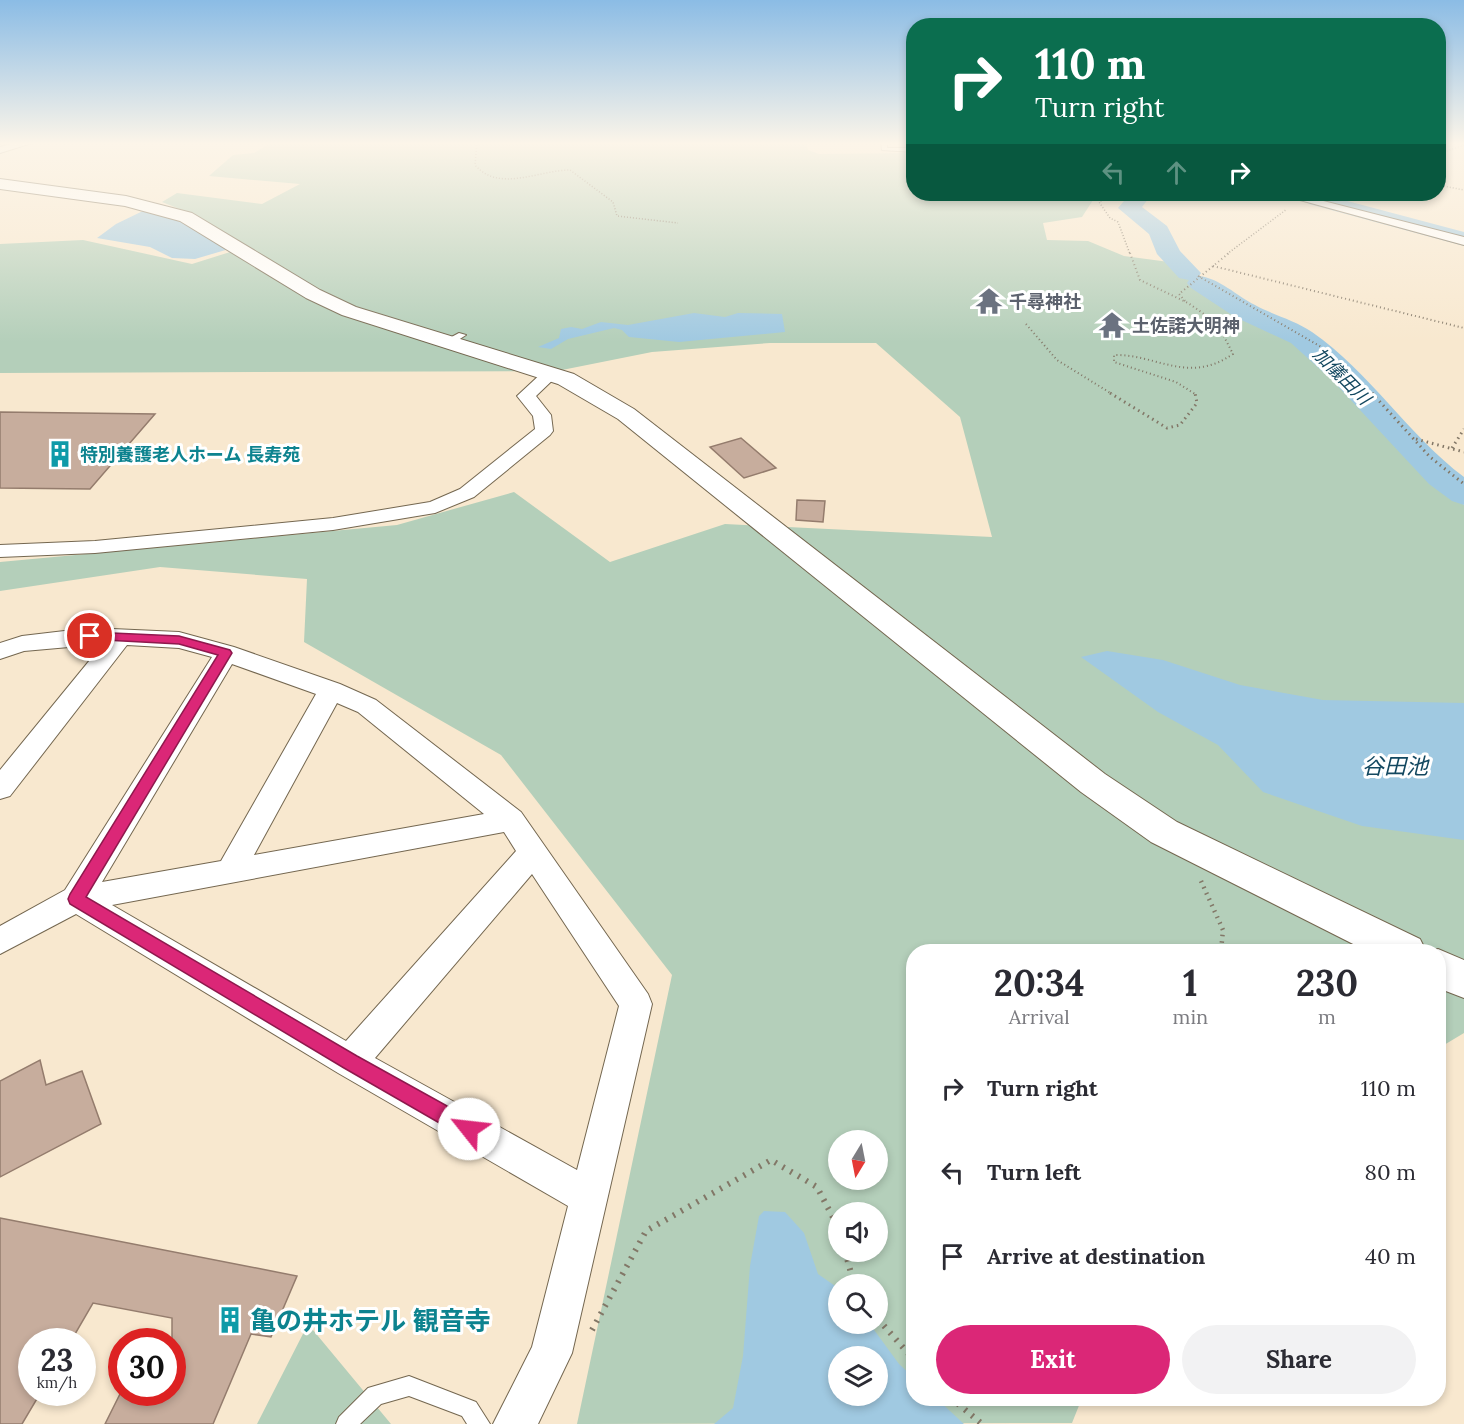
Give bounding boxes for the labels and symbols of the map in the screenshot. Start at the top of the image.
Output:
temple icon: 千尋神社 [974,286,1004,316]
place label: 千尋神社 [1009,290,1081,313]
temple icon: 土佐諾大明神 [1097,310,1127,340]
place label: 土佐諾大明神 [1132,314,1240,337]
water label: 加儀田川 [1308,342,1377,411]
building icon: 特別養護老人ホーム 長寿苑 [45,439,75,469]
place label: 特別養護老人ホーム 長寿苑 [80,443,300,466]
pin [64,610,115,661]
water label: 谷田池 [1362,752,1430,780]
position arrow [437,1097,501,1161]
north arrow [828,1130,888,1190]
place label: 亀の井ホテル 観音寺 [250,1304,491,1337]
building icon: 亀の井ホテル 観音寺 [215,1305,245,1335]
speed limit sign: 30 [108,1328,186,1406]

